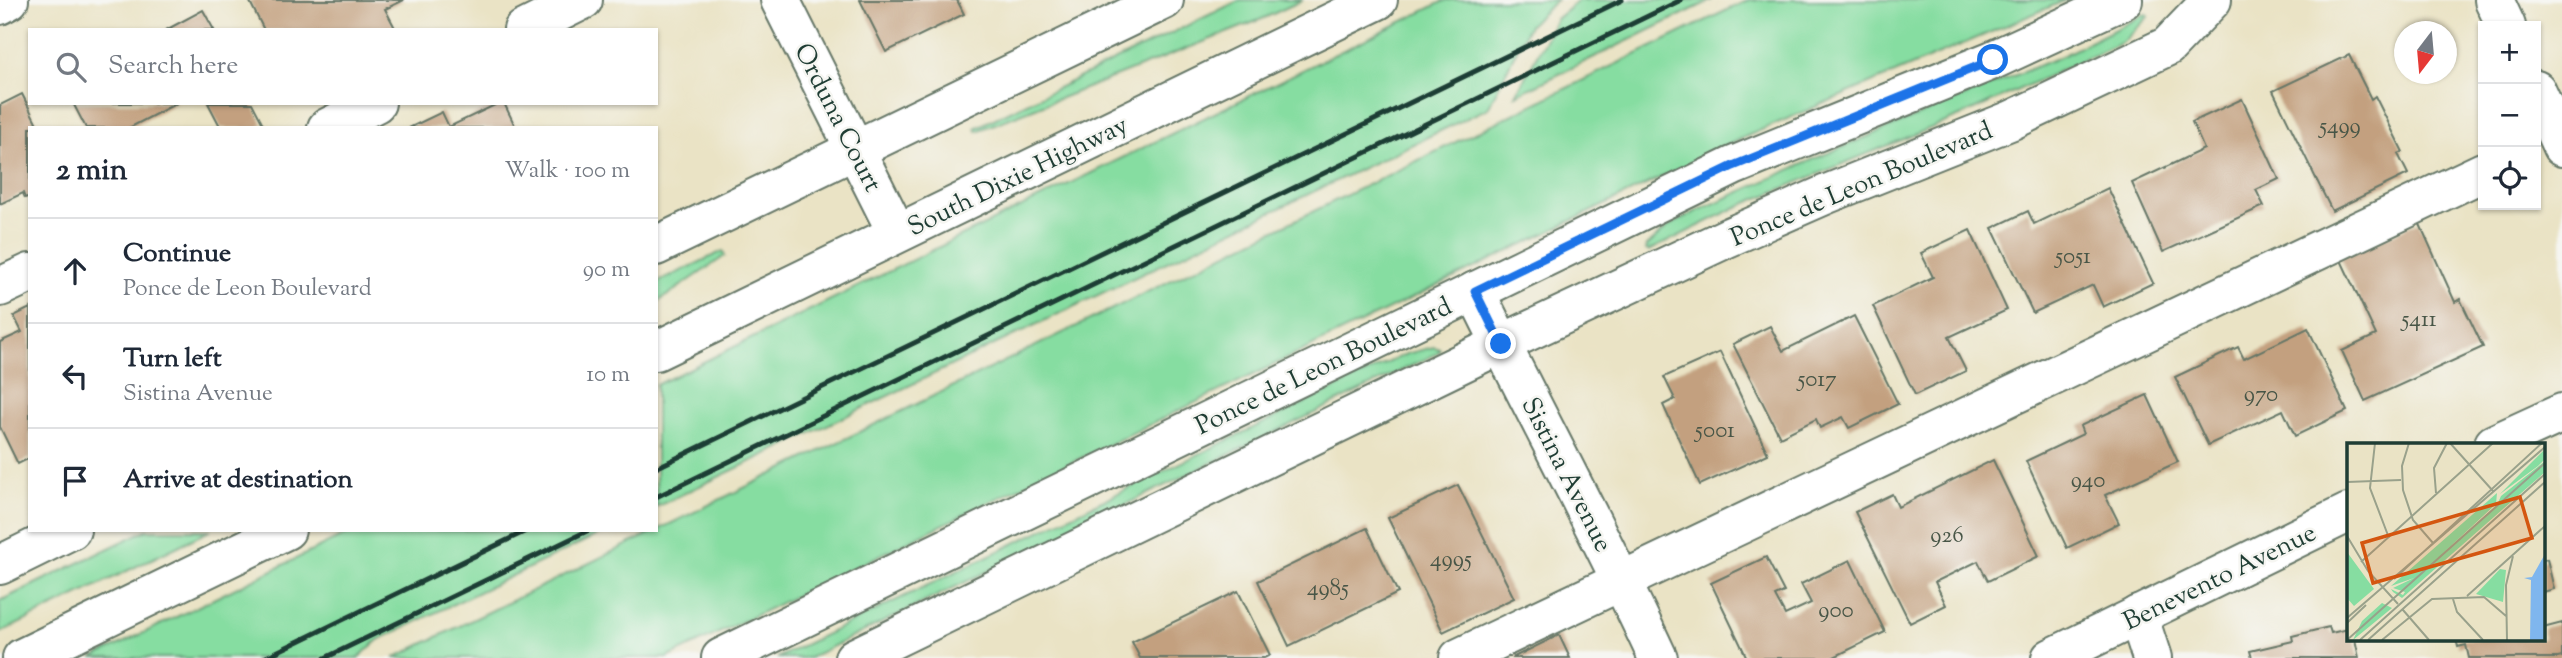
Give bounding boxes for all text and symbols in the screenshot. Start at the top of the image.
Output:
north arrow [2394,21,2457,84]
map controls [2478,21,2541,210]
button: + [2478,21,2541,84]
search box [28,28,658,105]
street label: Orduna Court [783,37,890,199]
route start [1977,44,2008,75]
icon: search [52,48,90,86]
text: Search here [108,48,238,85]
button: − [2478,84,2541,147]
street label: South Dixie Highway [902,108,1135,247]
house number: 5499 [2317,111,2361,144]
street label: Ponce de Leon Boulevard [1725,113,1999,257]
button: locate [2478,147,2541,210]
text: 2 min [56,150,128,193]
text: Walk · 100 m [505,155,630,188]
text: Continue [123,236,231,273]
house number: 5051 [2053,241,2091,274]
icon: ahead [56,252,94,290]
text: 90 m [583,254,630,287]
text: Ponce de Leon Boulevard [123,273,372,306]
street label: Ponce de Leon Boulevard [1190,289,1459,446]
house number: 5411 [2399,304,2437,337]
route end [1485,328,1516,359]
text: Turn left [123,341,222,378]
icon: left [56,357,94,395]
text: 10 m [586,359,630,392]
house number: 5017 [1795,364,1837,397]
text: Sistina Avenue [123,378,273,411]
house number: 970 [2244,379,2278,412]
street label: Sistina Avenue [1511,391,1621,559]
house number: 5001 [1693,415,1735,448]
inset map [2347,443,2544,640]
icon: arrive [56,462,94,500]
text: Arrive at destination [123,462,353,499]
house number: 940 [2071,465,2105,498]
street label: Benevento Avenue [2117,515,2323,641]
house number: 926 [1930,520,1964,553]
house number: 4995 [1430,544,1472,577]
house number: 4985 [1307,573,1349,606]
house number: 900 [1818,595,1854,628]

